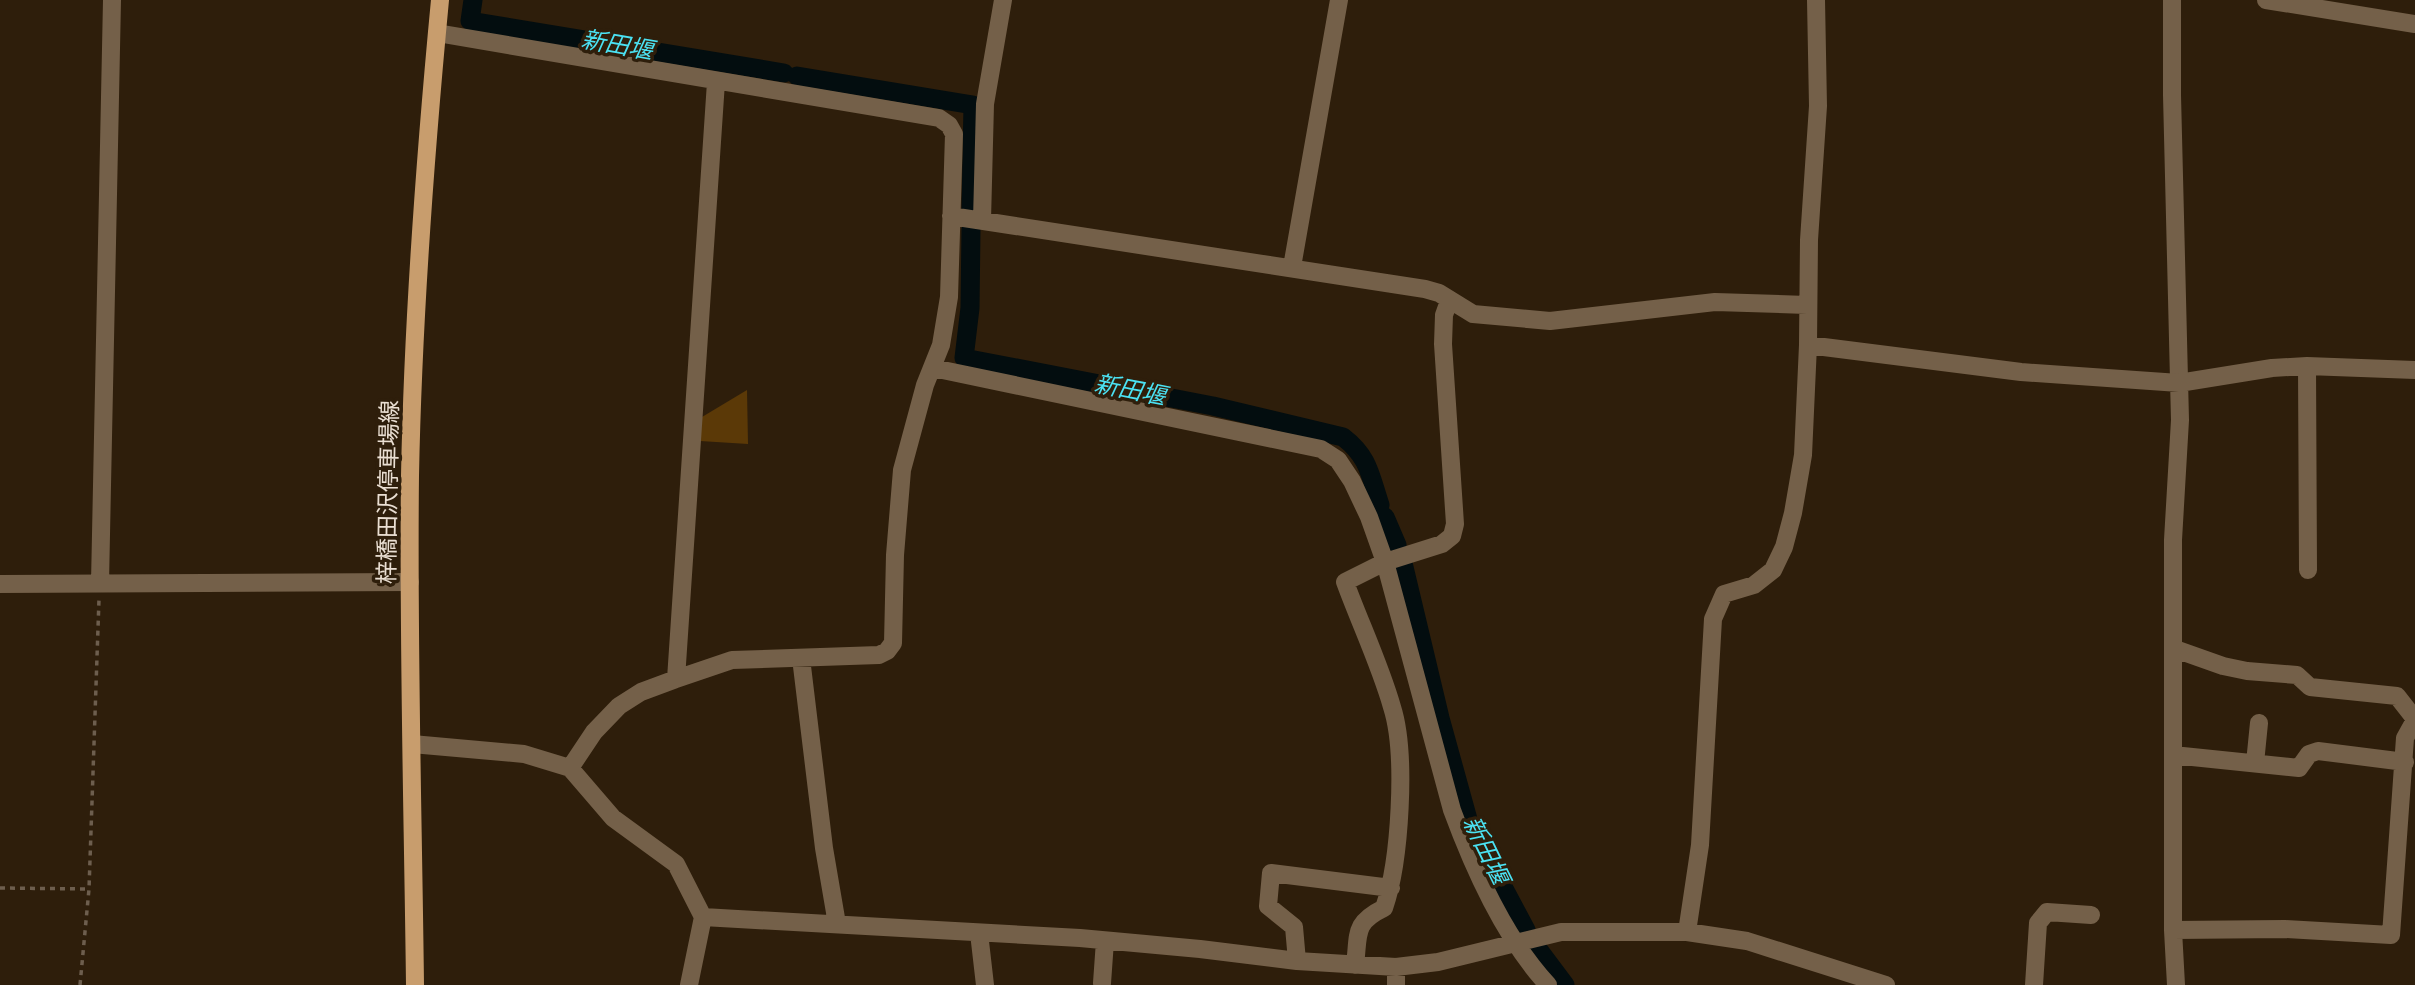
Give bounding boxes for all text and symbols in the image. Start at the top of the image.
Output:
water label: 新田堰 [579,25,659,67]
water label: 新田堰 [1092,369,1172,412]
street label: 梓橋田沢停車場線 [373,400,405,584]
water label: 新田堰 [1457,812,1516,893]

